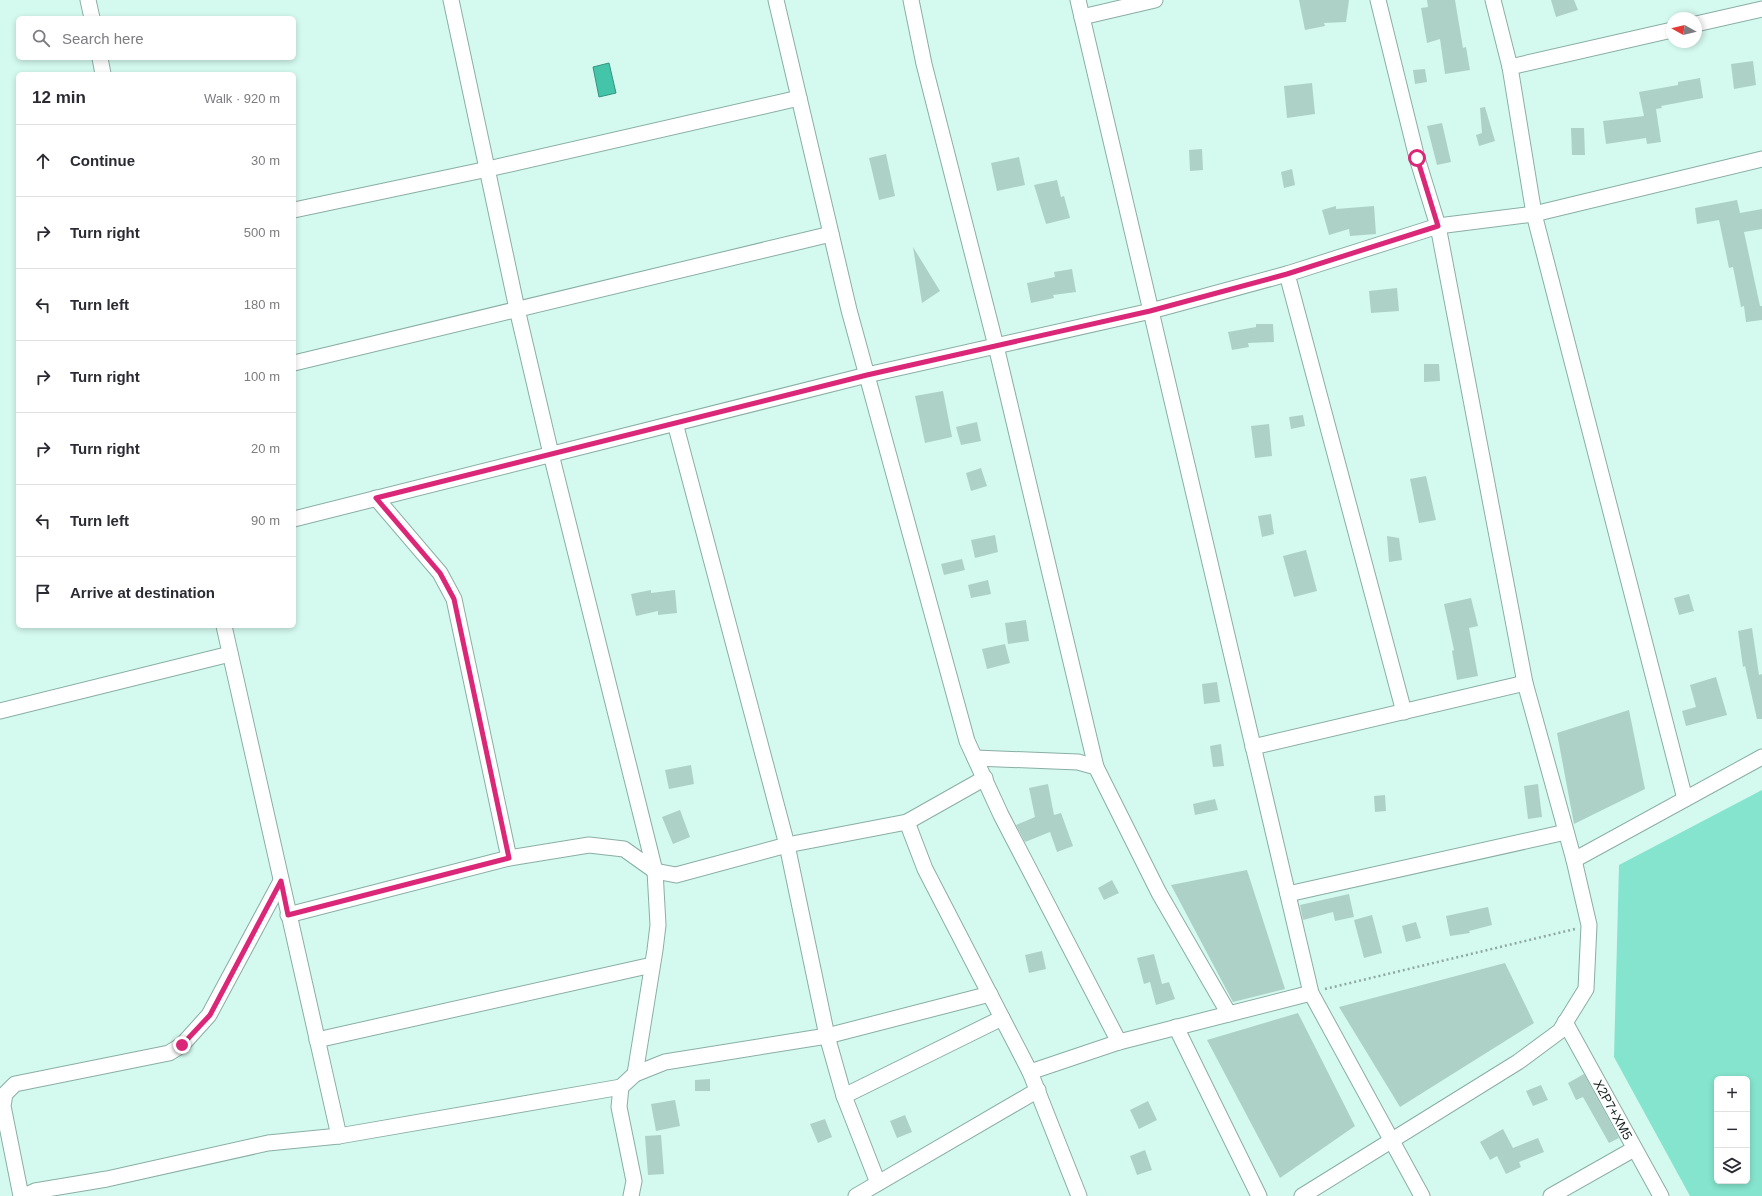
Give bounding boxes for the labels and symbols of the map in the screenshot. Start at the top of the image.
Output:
north arrow [1666,12,1702,48]
route start [1408,149,1426,167]
route end [173,1036,191,1054]
street label: X2P7+XM5 [1590,1077,1635,1142]

